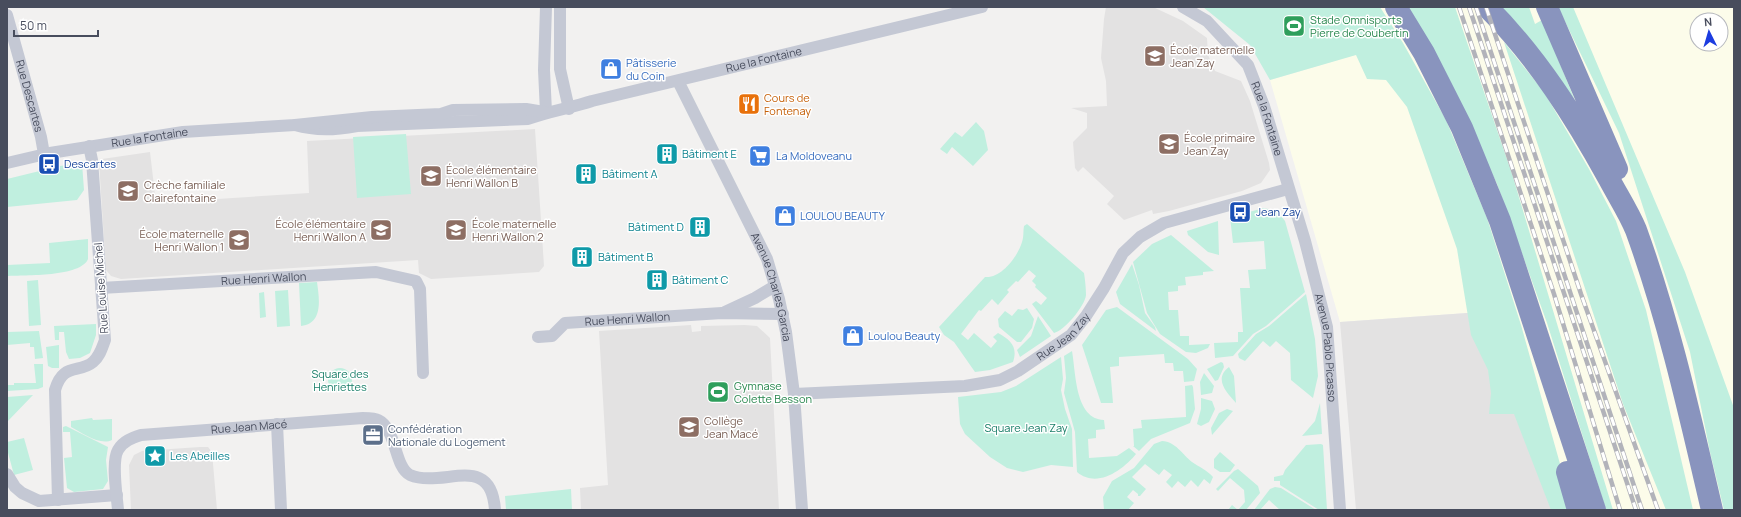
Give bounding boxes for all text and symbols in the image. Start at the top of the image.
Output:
scale bar [14,12,98,38]
place label: Stade Omnisports Pierre de Coubertin [1310,12,1409,40]
north arrow [1689,12,1729,52]
sports icon: Stade Omnisports Pierre de Coubertin [1281,13,1307,39]
text: N [1703,14,1713,29]
text: 50 m [20,17,47,34]
place label: École maternelle Jean Zay [1170,42,1255,70]
street label: Rue la Fontaine [724,43,804,75]
school or university icon: École maternelle Jean Zay [1142,43,1168,69]
place label: Pâtisserie du Coin [626,55,677,83]
shop icon: Pâtisserie du Coin [598,56,624,82]
street label: Rue Descartes [13,58,47,134]
street label: Rue la Fontaine [1248,79,1287,158]
place label: Cours de Fontenay [764,90,811,118]
restaurant icon: Cours de Fontenay [736,91,762,117]
street label: Rue la Fontaine [110,124,189,150]
place label: École primaire Jean Zay [1184,130,1256,158]
school or university icon: École primaire Jean Zay [1156,131,1182,157]
building icon: Bâtiment E [654,141,680,167]
supermarket icon: La Moldoveanu [747,143,773,169]
place label: Bâtiment E [682,146,737,161]
place label: La Moldoveanu [776,148,852,163]
bus stop icon: Descartes [36,151,62,177]
place label: Descartes [64,156,116,171]
building icon: Bâtiment A [573,161,599,187]
place label: École élémentaire Henri Wallon B [446,162,537,190]
school or university icon: École élémentaire Henri Wallon B [418,163,444,189]
place label: Bâtiment A [602,166,658,181]
place label: Crèche familiale Clairefontaine [144,177,226,205]
school or university icon: Crèche familiale Clairefontaine [115,178,141,204]
bus stop icon: Jean Zay [1227,199,1253,225]
shop icon: LOULOU BEAUTY [772,203,798,229]
place label: Jean Zay [1256,204,1301,219]
place label: LOULOU BEAUTY [800,208,886,223]
building icon: Bâtiment D [687,214,713,240]
place label: École élémentaire Henri Wallon A [275,216,367,244]
place label: École maternelle Henri Wallon 2 [472,216,557,244]
school or university icon: École élémentaire Henri Wallon A [368,217,394,243]
school or university icon: École maternelle Henri Wallon 2 [443,217,469,243]
place label: Bâtiment D [628,219,684,234]
place label: École maternelle Henri Wallon 1 [140,226,225,254]
school or university icon: École maternelle Henri Wallon 1 [226,227,252,253]
street label: Avenue Charles Garcia [748,230,795,342]
street label: Rue Louise Michel [90,242,111,334]
building icon: Bâtiment B [569,244,595,270]
place label: Bâtiment B [598,249,654,264]
building icon: Bâtiment C [644,267,670,293]
street label: Rue Henri Wallon [221,268,307,288]
place label: Bâtiment C [672,272,729,287]
street label: Avenue Pablo Picasso [1312,291,1340,403]
street label: Rue Henri Wallon [584,308,670,329]
street label: Rue Jean Zay [1033,309,1093,363]
shop icon: Loulou Beauty [840,323,866,349]
place label: Loulou Beauty [868,328,940,343]
park label: Square des Henriettes [311,366,369,394]
place label: Gymnase Colette Besson [734,378,812,406]
sports icon: Gymnase Colette Besson [705,379,731,405]
place label: Collège Jean Macé [704,413,759,441]
school or university icon: Collège Jean Macé [676,414,702,440]
street label: Rue Jean Macé [210,416,288,437]
park label: Square Jean Zay [984,420,1068,435]
place label: Confédération Nationale du Logement [388,421,506,449]
office icon: Confédération Nationale du Logement [360,422,386,448]
place icon: Les Abeilles [142,443,168,469]
place label: Les Abeilles [170,448,230,463]

